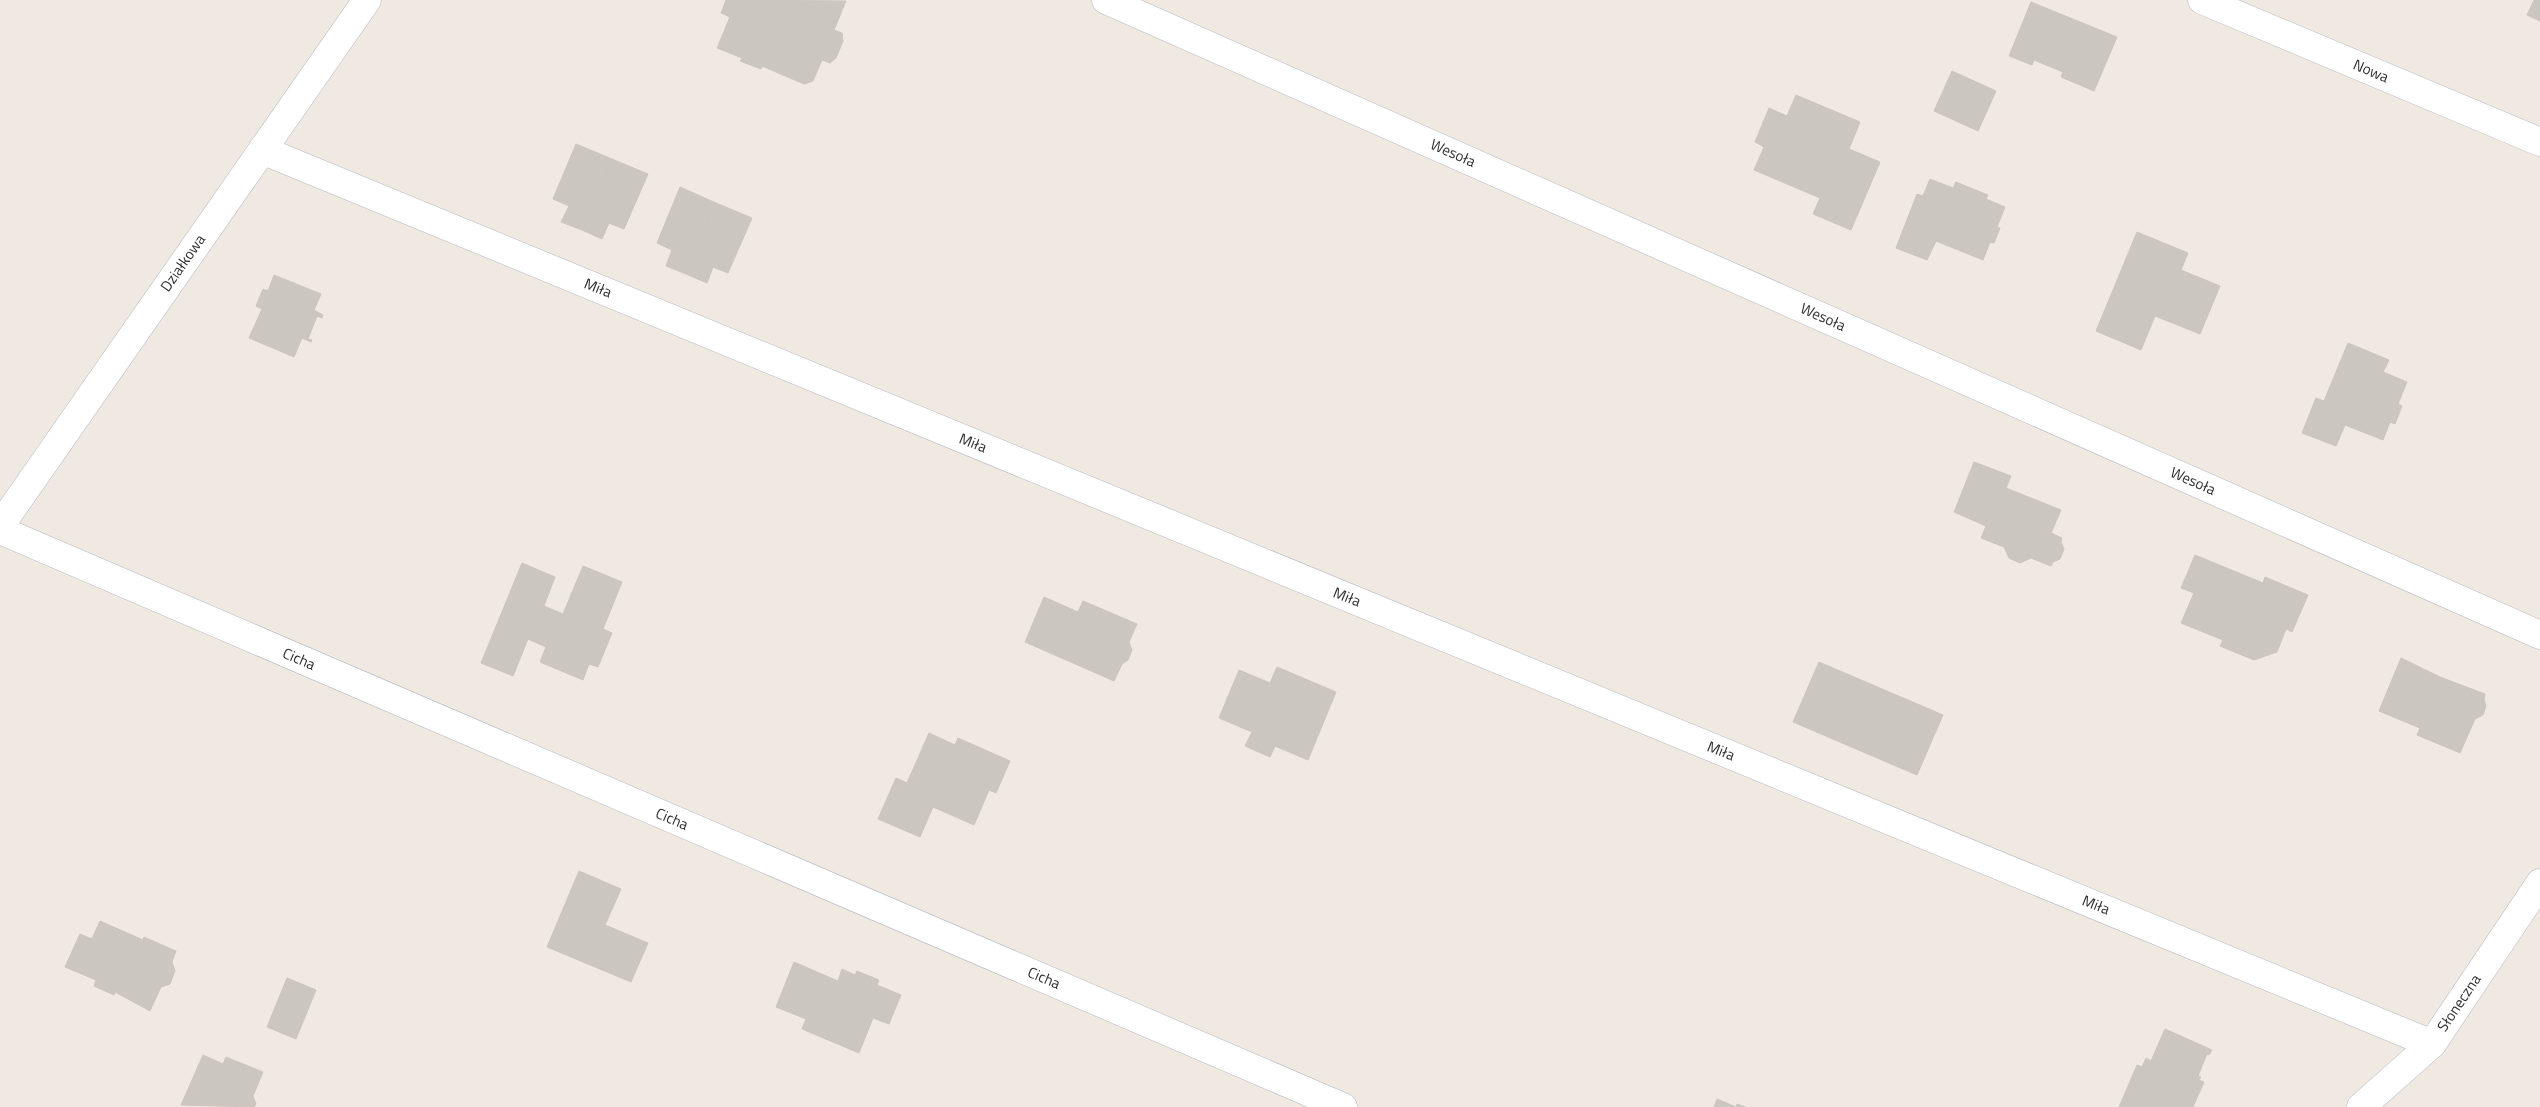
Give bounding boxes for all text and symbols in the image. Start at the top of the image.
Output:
street label: Nowa [2350,53,2393,89]
street label: Wesoła [1427,132,1480,173]
street label: Działkowa [154,229,211,296]
street label: Miła [581,272,616,304]
street label: Wesoła [1797,296,1850,337]
street label: Miła [956,427,991,459]
street label: Wesoła [2167,460,2220,501]
street label: Miła [1330,581,1365,613]
street label: Cicha [279,641,320,676]
street label: Miła [1704,735,1739,767]
street label: Cicha [652,801,693,836]
street label: Miła [2079,889,2114,921]
street label: Cicha [1024,960,1065,995]
street label: Słoneczna [2431,969,2487,1036]

